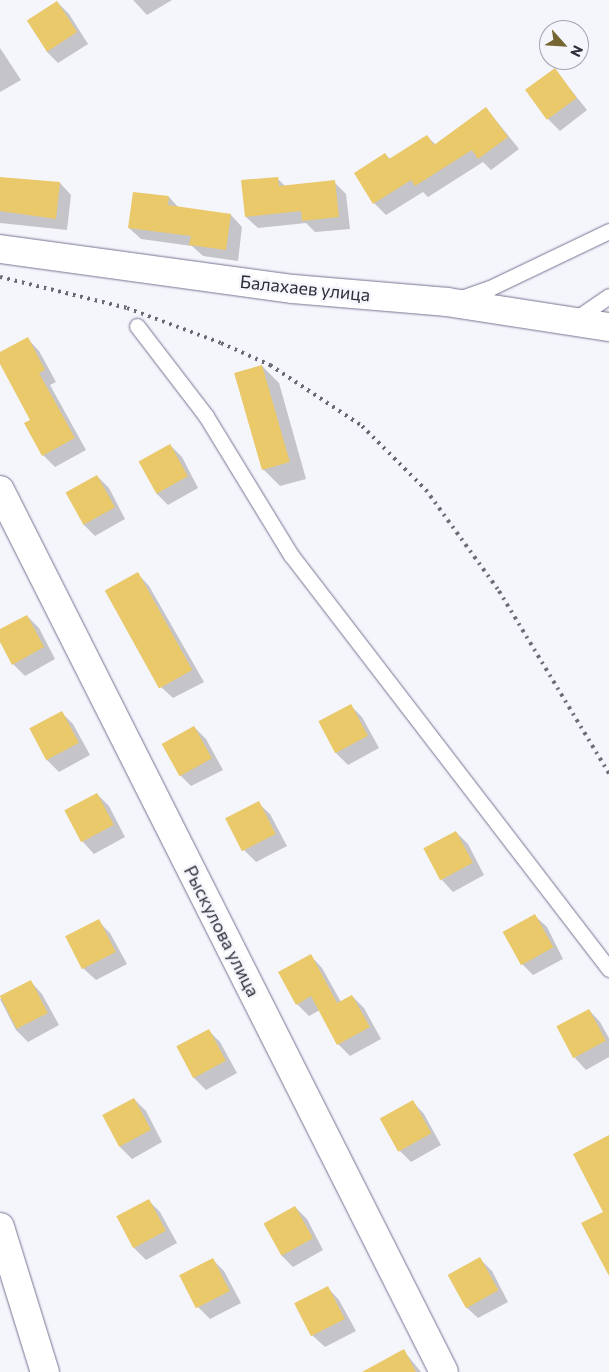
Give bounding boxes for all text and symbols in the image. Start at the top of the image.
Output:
north arrow [539,20,589,70]
text: N [567,43,587,60]
street label: Балахаев улица [239,270,371,306]
street label: Рыскулова улица [180,862,264,1000]

